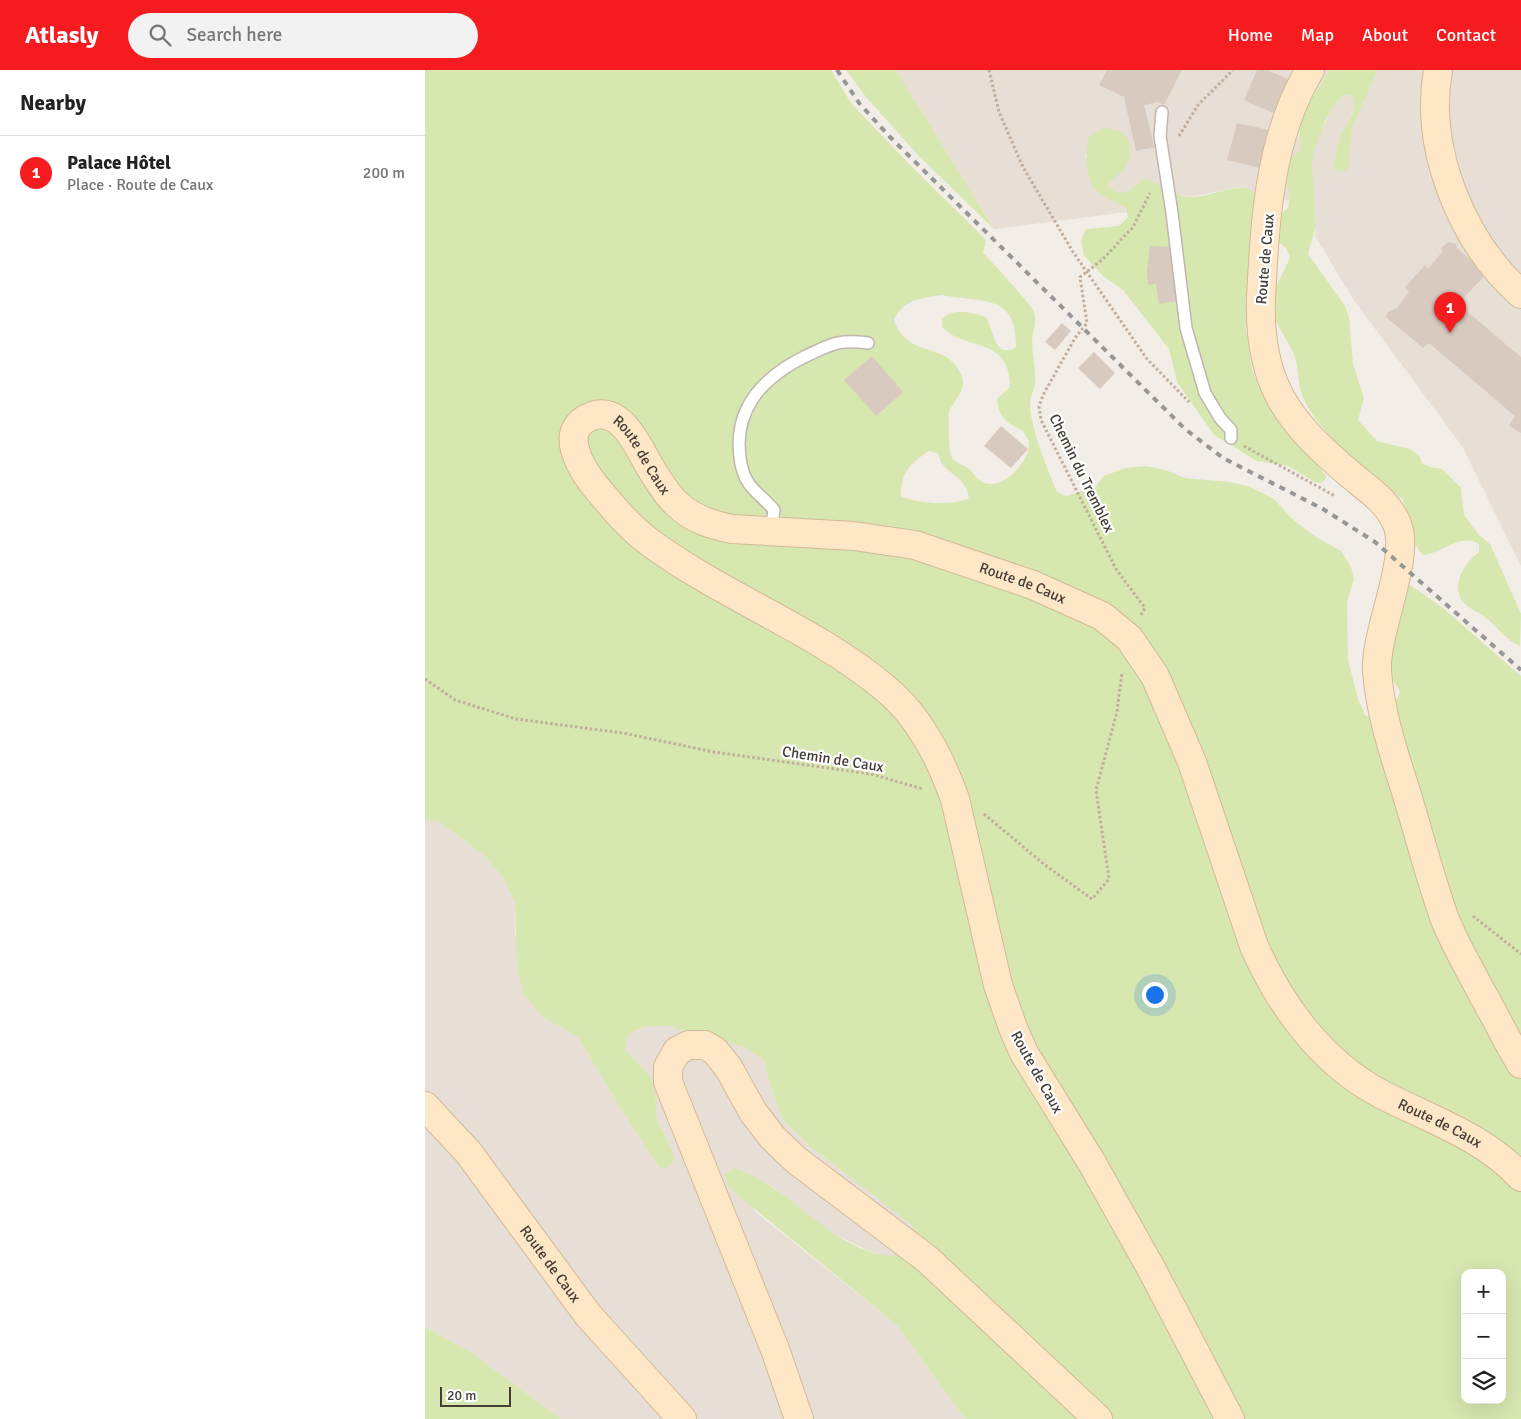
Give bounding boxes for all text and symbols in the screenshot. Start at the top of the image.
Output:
search box [128,13,478,58]
text: Atlasly [25,20,98,50]
icon: search [146,21,174,49]
text: Search here [186,23,282,47]
text: Home [1228,24,1273,46]
text: Map [1301,24,1334,46]
text: About [1362,24,1408,46]
text: Contact [1436,24,1496,46]
text: Nearby [20,90,86,116]
text: Palace Hôtel [67,151,171,175]
text: 1 [32,163,40,183]
text: 200 m [363,163,405,183]
text: Place · Route de Caux [67,175,213,195]
street label: Route de Caux [1252,213,1278,305]
pin: 1 [1434,292,1466,333]
street label: Route de Caux [610,411,674,498]
street label: Chemin du Tremblex [1045,411,1119,535]
street label: Route de Caux [977,558,1069,608]
street label: Chemin de Caux [781,742,885,776]
your location [1142,982,1168,1008]
street label: Route de Caux [1007,1028,1067,1116]
street label: Route de Caux [1395,1095,1485,1152]
street label: Route de Caux [516,1222,585,1306]
map controls [1461,1269,1506,1404]
button: + [1461,1269,1506,1314]
button: − [1461,1314,1506,1359]
button: layers [1461,1359,1506,1404]
scale bar [440,1384,511,1407]
text: 20 m [447,1387,476,1404]

